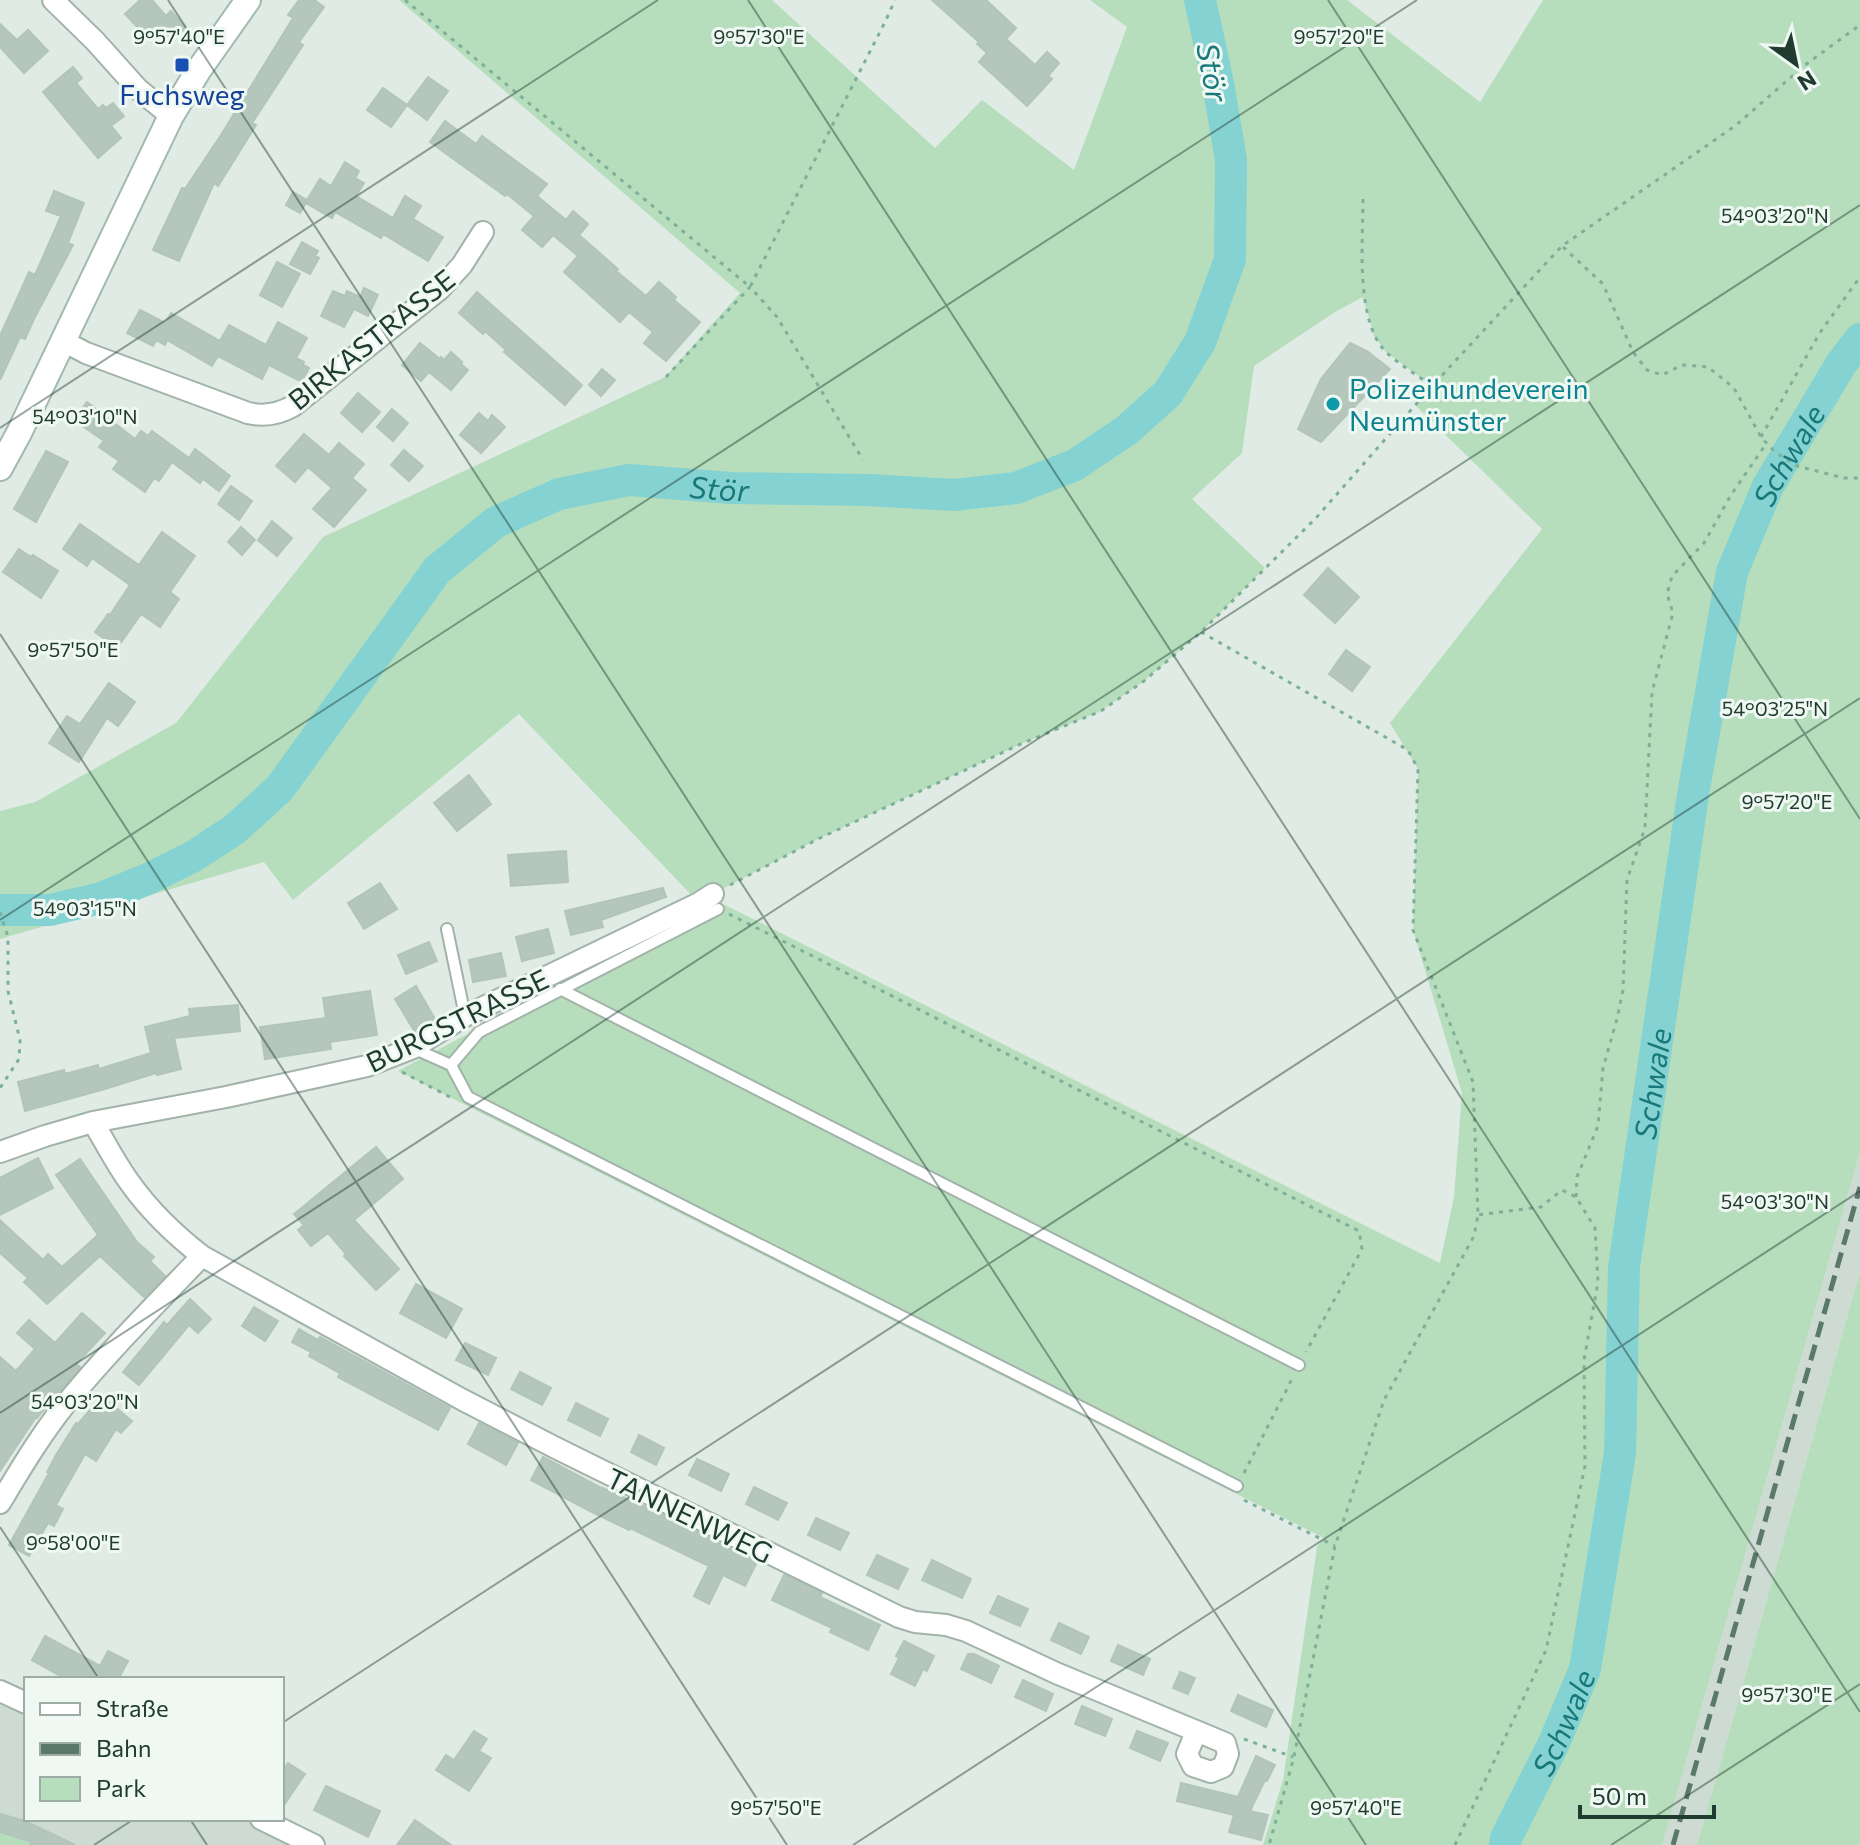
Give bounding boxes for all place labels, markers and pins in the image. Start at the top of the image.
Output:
marker: Fuchsweg [173,56,191,74]
place label: Fuchsweg [119,77,245,111]
place label: Polizeihundeverein Neumünster [1349,371,1589,437]
marker: Polizeihundeverein Neumünster [1324,395,1342,413]

